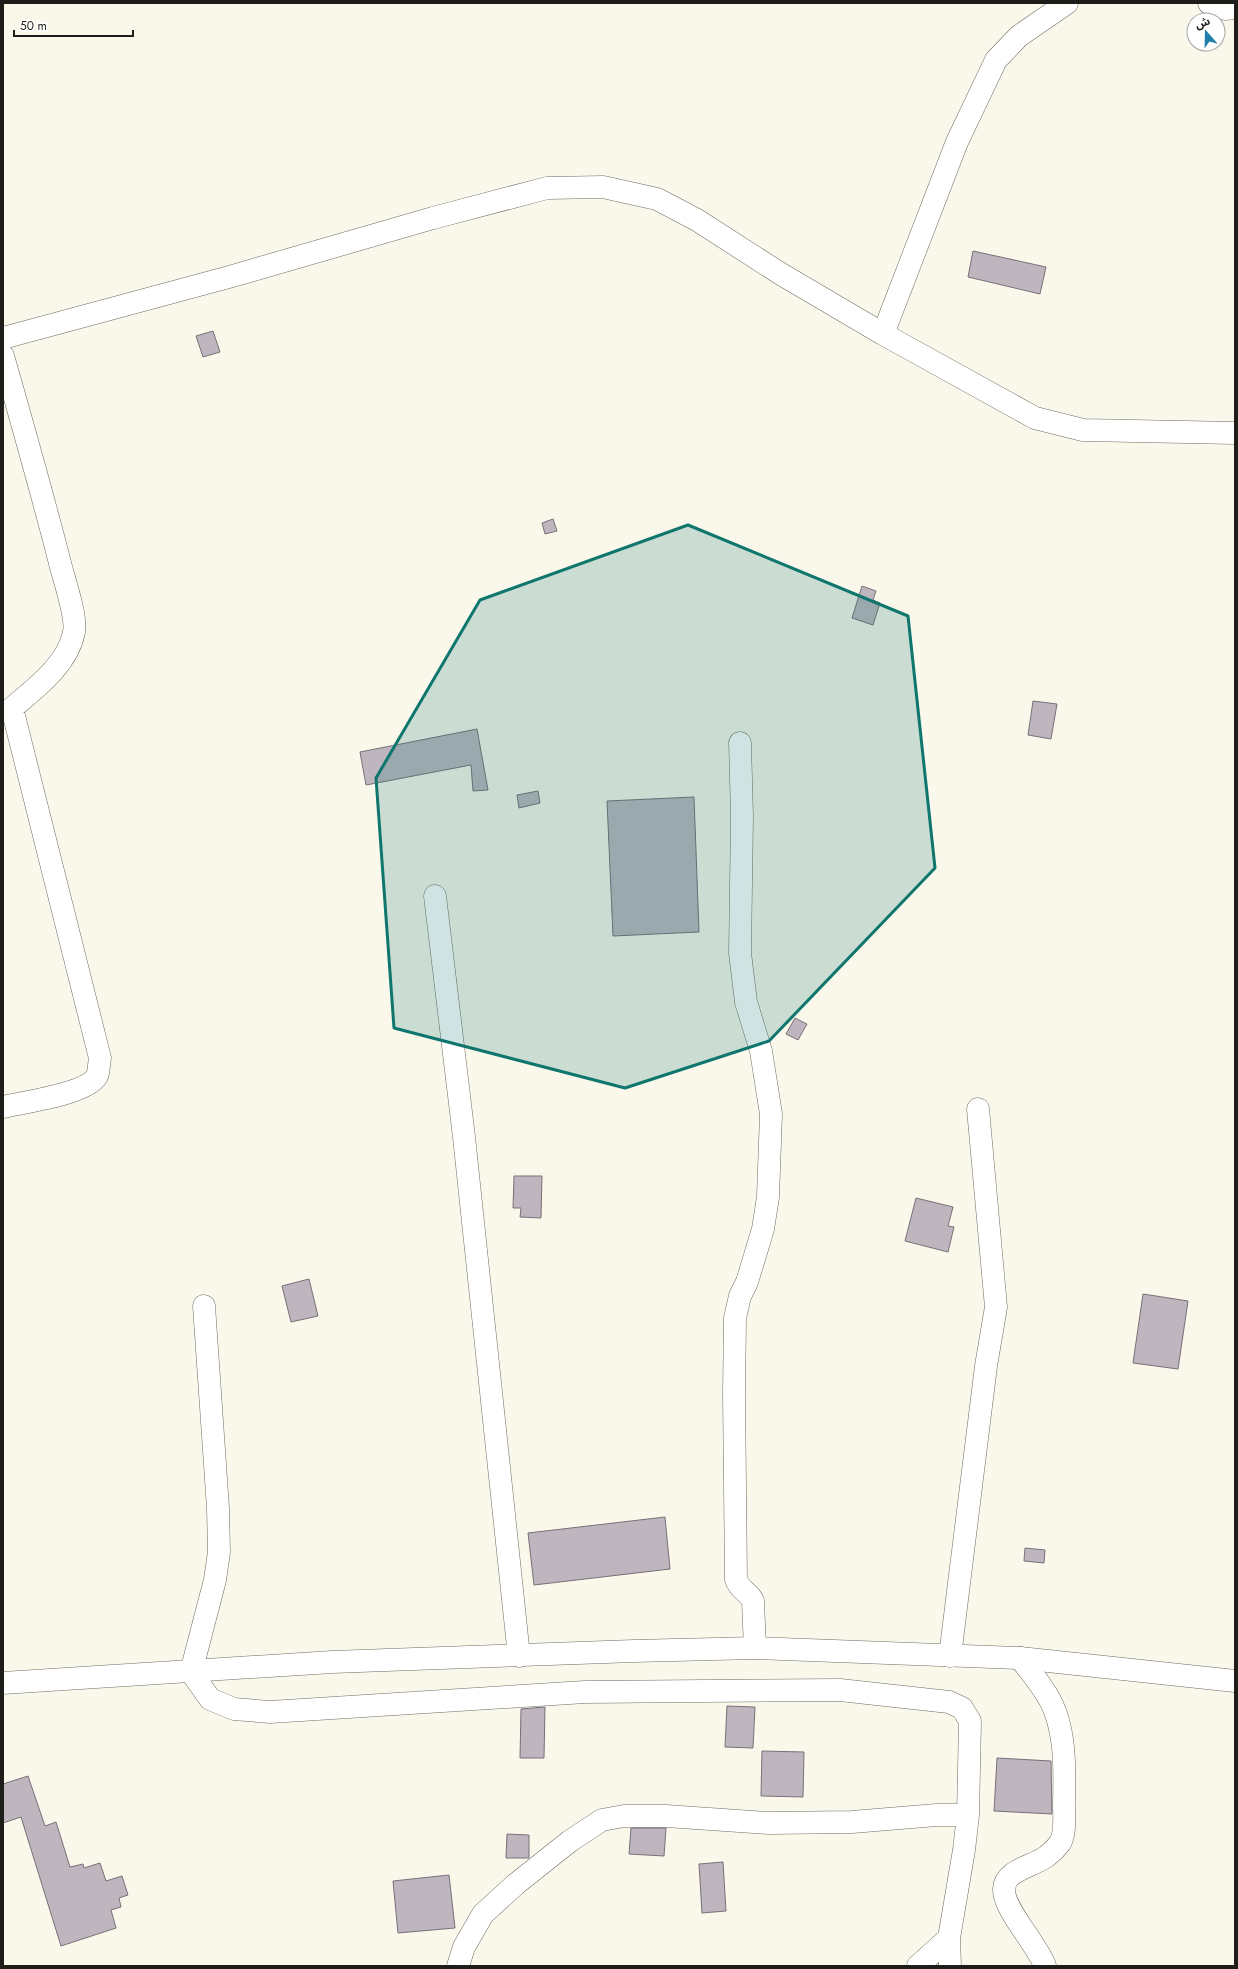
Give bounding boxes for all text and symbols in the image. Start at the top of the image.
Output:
scale bar [14,12,133,38]
north arrow [1186,12,1226,52]
text: ش [1193,13,1212,33]
text: 50 m [20,17,47,35]

